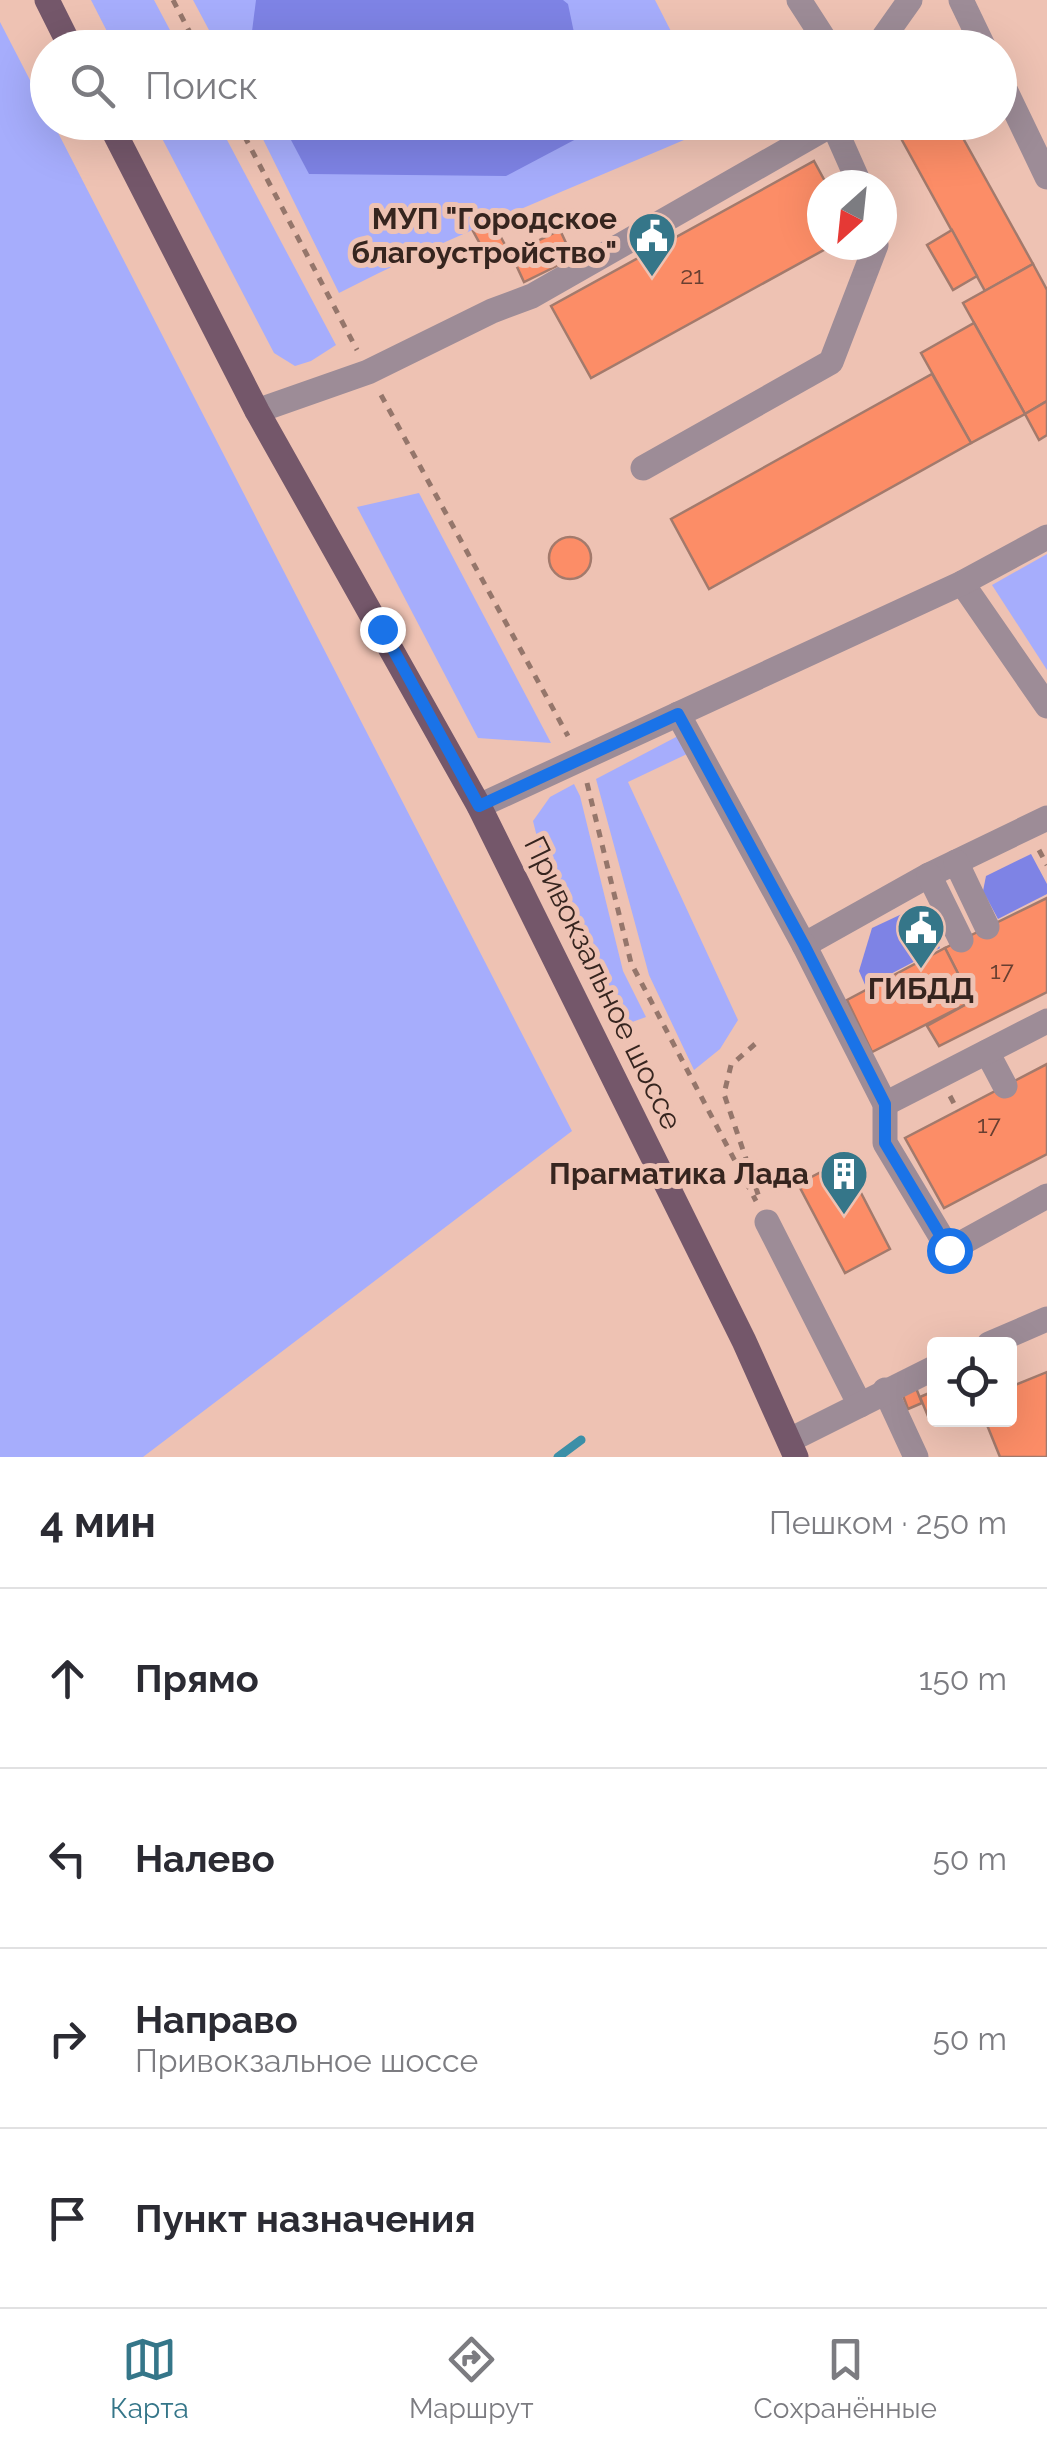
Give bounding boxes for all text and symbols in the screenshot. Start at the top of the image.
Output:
search box [30,30,1017,140]
icon: search [65,58,120,113]
text: Поиск [145,63,258,108]
north arrow [807,170,897,260]
place label: МУП "Городское благоустройство" [351,201,617,270]
public building icon: МУП "Городское благоустройство" [626,210,678,278]
house number: 21 [680,260,704,290]
route end [360,607,406,653]
street label: Привокзальное шоссе [517,831,690,1135]
public building icon: ГИБДД [895,902,947,970]
house number: 17 [990,955,1015,985]
place label: ГИБДД [868,971,974,1006]
house number: 17 [977,1109,1002,1139]
building icon: Прагматика Лада [818,1148,870,1216]
place label: Прагматика Лада [549,1156,809,1191]
route start [927,1228,973,1274]
map controls [927,1337,1017,1427]
button: locate [927,1337,1017,1427]
text: 4 мин [40,1498,156,1547]
text: Пешком · 250 m [769,1504,1007,1541]
icon: ahead [40,1651,95,1706]
text: Прямо [135,1656,259,1701]
text: 150 m [919,1660,1007,1697]
icon: left [40,1831,95,1886]
text: Налево [135,1836,275,1881]
text: 50 m [932,1840,1007,1877]
text: Направо [135,1997,298,2042]
icon: right [40,2011,95,2066]
text: 50 m [932,2020,1007,2057]
text: Привокзальное шоссе [135,2042,478,2079]
icon: arrive [40,2191,95,2246]
text: Пункт назначения [135,2196,476,2241]
tab: Карта [110,2332,189,2425]
tab: Маршрут [409,2332,534,2425]
tab: Сохранённые [754,2332,937,2425]

